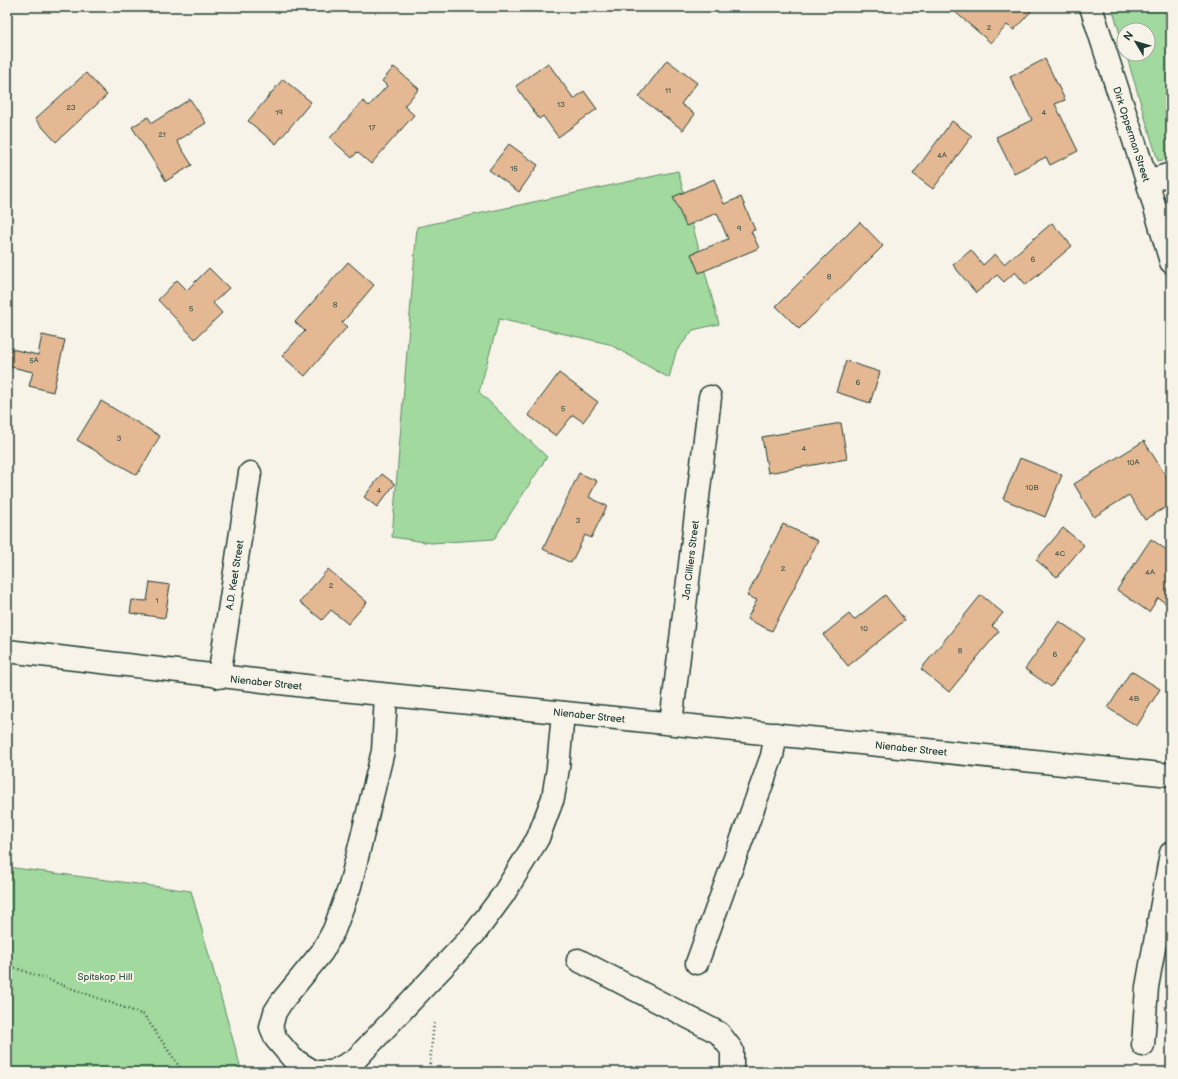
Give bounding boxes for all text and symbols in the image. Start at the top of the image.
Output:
north arrow [1116,22,1156,62]
house number: 2 [987,23,992,32]
text: N [1121,29,1136,43]
street label: Dirk Opperman Street [1110,85,1152,183]
house number: 11 [665,86,671,95]
house number: 13 [557,100,565,109]
house number: 23 [66,103,76,112]
house number: 19 [275,108,283,117]
house number: 4 [1042,108,1047,117]
house number: 17 [368,123,376,132]
house number: 21 [158,130,166,139]
house number: 4A [937,151,947,160]
house number: 15 [510,164,518,173]
house number: 9 [737,224,742,233]
house number: 6 [1031,255,1036,264]
house number: 8 [827,272,832,281]
house number: 8 [333,300,338,309]
house number: 5 [189,304,194,313]
house number: 5A [29,356,39,365]
house number: 6 [856,378,861,387]
house number: 5 [561,404,566,413]
house number: 3 [117,434,122,443]
house number: 4 [802,444,807,453]
house number: 10A [1127,458,1139,467]
house number: 10B [1025,483,1039,492]
house number: 4 [377,486,382,495]
house number: 3 [576,516,581,525]
street label: Jan Cilliers Street [680,520,702,600]
street label: A.D. Keet Street [224,539,246,611]
house number: 4C [1055,549,1066,558]
house number: 2 [781,564,786,573]
house number: 4A [1145,568,1155,577]
house number: 2 [329,581,334,590]
house number: 1 [155,596,159,605]
house number: 10 [860,624,868,633]
house number: 8 [958,646,963,655]
house number: 6 [1053,650,1058,659]
street label: Nienaber Street [229,673,302,693]
house number: 4B [1129,694,1140,703]
street label: Nienaber Street [552,706,625,726]
street label: Nienaber Street [874,739,947,759]
park label: Spitskop Hill [77,971,133,983]

